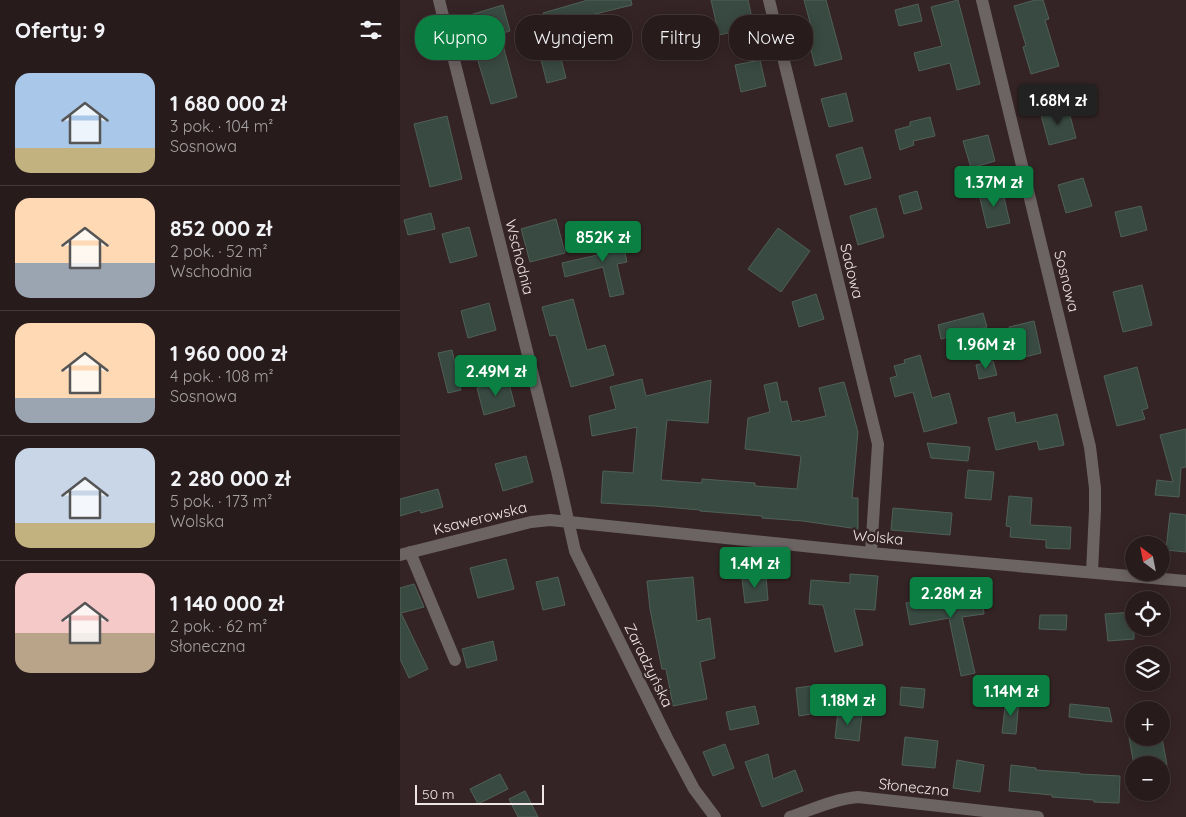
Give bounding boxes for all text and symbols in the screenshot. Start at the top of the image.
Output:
chip: Kupno [415,15,505,60]
chip: Wynajem [515,15,632,60]
chip: Filtry [642,15,719,60]
chip: Nowe [729,15,813,60]
icon: filters [357,16,385,44]
text: Oferty: 9 [15,17,105,43]
pin: 1.68M zł [1006,84,1110,126]
text: 1 680 000 zł [170,90,286,116]
text: 1.68M zł [1029,90,1087,110]
icon: home [55,93,115,153]
text: 3 pok. · 104 m² [170,116,273,136]
text: Sosnowa [170,136,237,156]
pin: 1.37M zł [942,166,1046,208]
text: 1.37M zł [965,172,1023,192]
text: 852 000 zł [170,215,272,241]
street label: Wschodnia [501,217,539,297]
icon: home [55,218,115,278]
pin: 852K zł [557,220,649,263]
text: 852K zł [576,227,630,247]
text: 2 pok. · 52 m² [170,241,268,261]
street label: Sadowa [836,241,868,301]
street label: Sosnowa [1050,248,1084,314]
text: Wschodnia [170,261,252,281]
pin: 1.96M zł [934,328,1038,370]
text: 1.96M zł [957,334,1015,354]
text: 1 960 000 zł [170,340,287,366]
icon: home [55,343,115,403]
pin: 2.49M zł [444,354,548,397]
text: 2.49M zł [466,361,526,381]
text: 4 pok. · 108 m² [170,366,274,386]
text: Sosnowa [170,386,237,406]
text: 2 280 000 zł [170,465,290,491]
icon: home [55,468,115,528]
text: 5 pok. · 173 m² [170,491,272,511]
street label: Ksawerowska [431,497,529,539]
text: Wolska [170,511,224,531]
street label: Wolska [852,525,904,549]
north arrow [1125,536,1170,581]
map controls [1125,536,1170,801]
pin: 1.4M zł [709,546,801,589]
text: 1.4M zł [731,553,779,573]
pin: 2.28M zł [899,576,1003,619]
text: 2.28M zł [921,583,981,603]
text: 1 140 000 zł [170,590,284,616]
button: locate [1125,591,1170,636]
icon: home [55,593,115,653]
text: 2 pok. · 62 m² [170,616,267,636]
street label: Zaradzyńska [621,620,677,710]
text: Słoneczna [170,636,246,656]
button: layers [1125,646,1170,691]
pin: 1.14M zł [959,674,1063,717]
text: 1.14M zł [984,681,1038,701]
pin: 1.18M zł [796,684,900,726]
text: 1.18M zł [821,690,875,710]
button: + [1125,701,1170,746]
button: − [1125,756,1170,801]
street label: Słoneczna [878,774,950,800]
scale bar [415,782,544,805]
text: 50 m [422,785,455,803]

